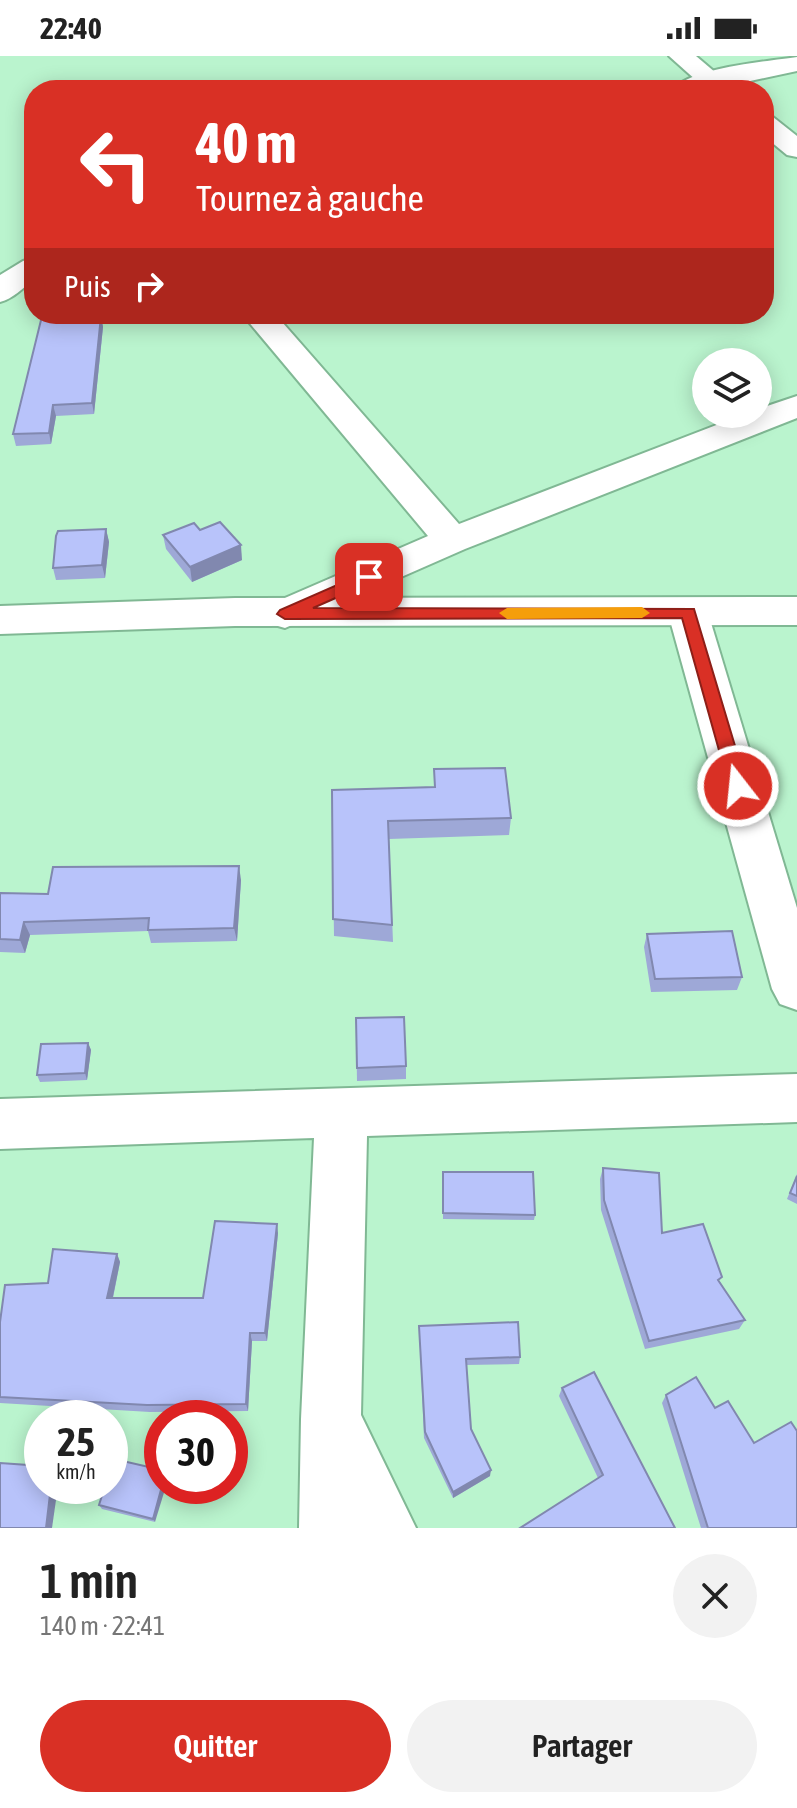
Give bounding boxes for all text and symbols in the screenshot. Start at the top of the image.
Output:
text: 22:40 [40,11,102,45]
text: 40 m [196,111,297,175]
icon: left [64,112,168,216]
text: Tournez à gauche [196,177,424,219]
icon: right [127,264,171,308]
text: Puis [64,269,111,303]
map controls [692,348,772,428]
button: layers [692,348,772,428]
pin [335,543,403,611]
icon: arrive [347,555,391,599]
position arrow [696,744,780,828]
speed limit sign: 30 [144,1400,248,1504]
text: 25 [57,1419,95,1464]
text: km/h [56,1460,96,1483]
text: 1 min [40,1553,138,1608]
button: close [673,1554,757,1638]
text: 140 m · 22:41 [40,1611,165,1641]
button: Quitter [40,1700,391,1792]
button: Partager [407,1700,757,1792]

